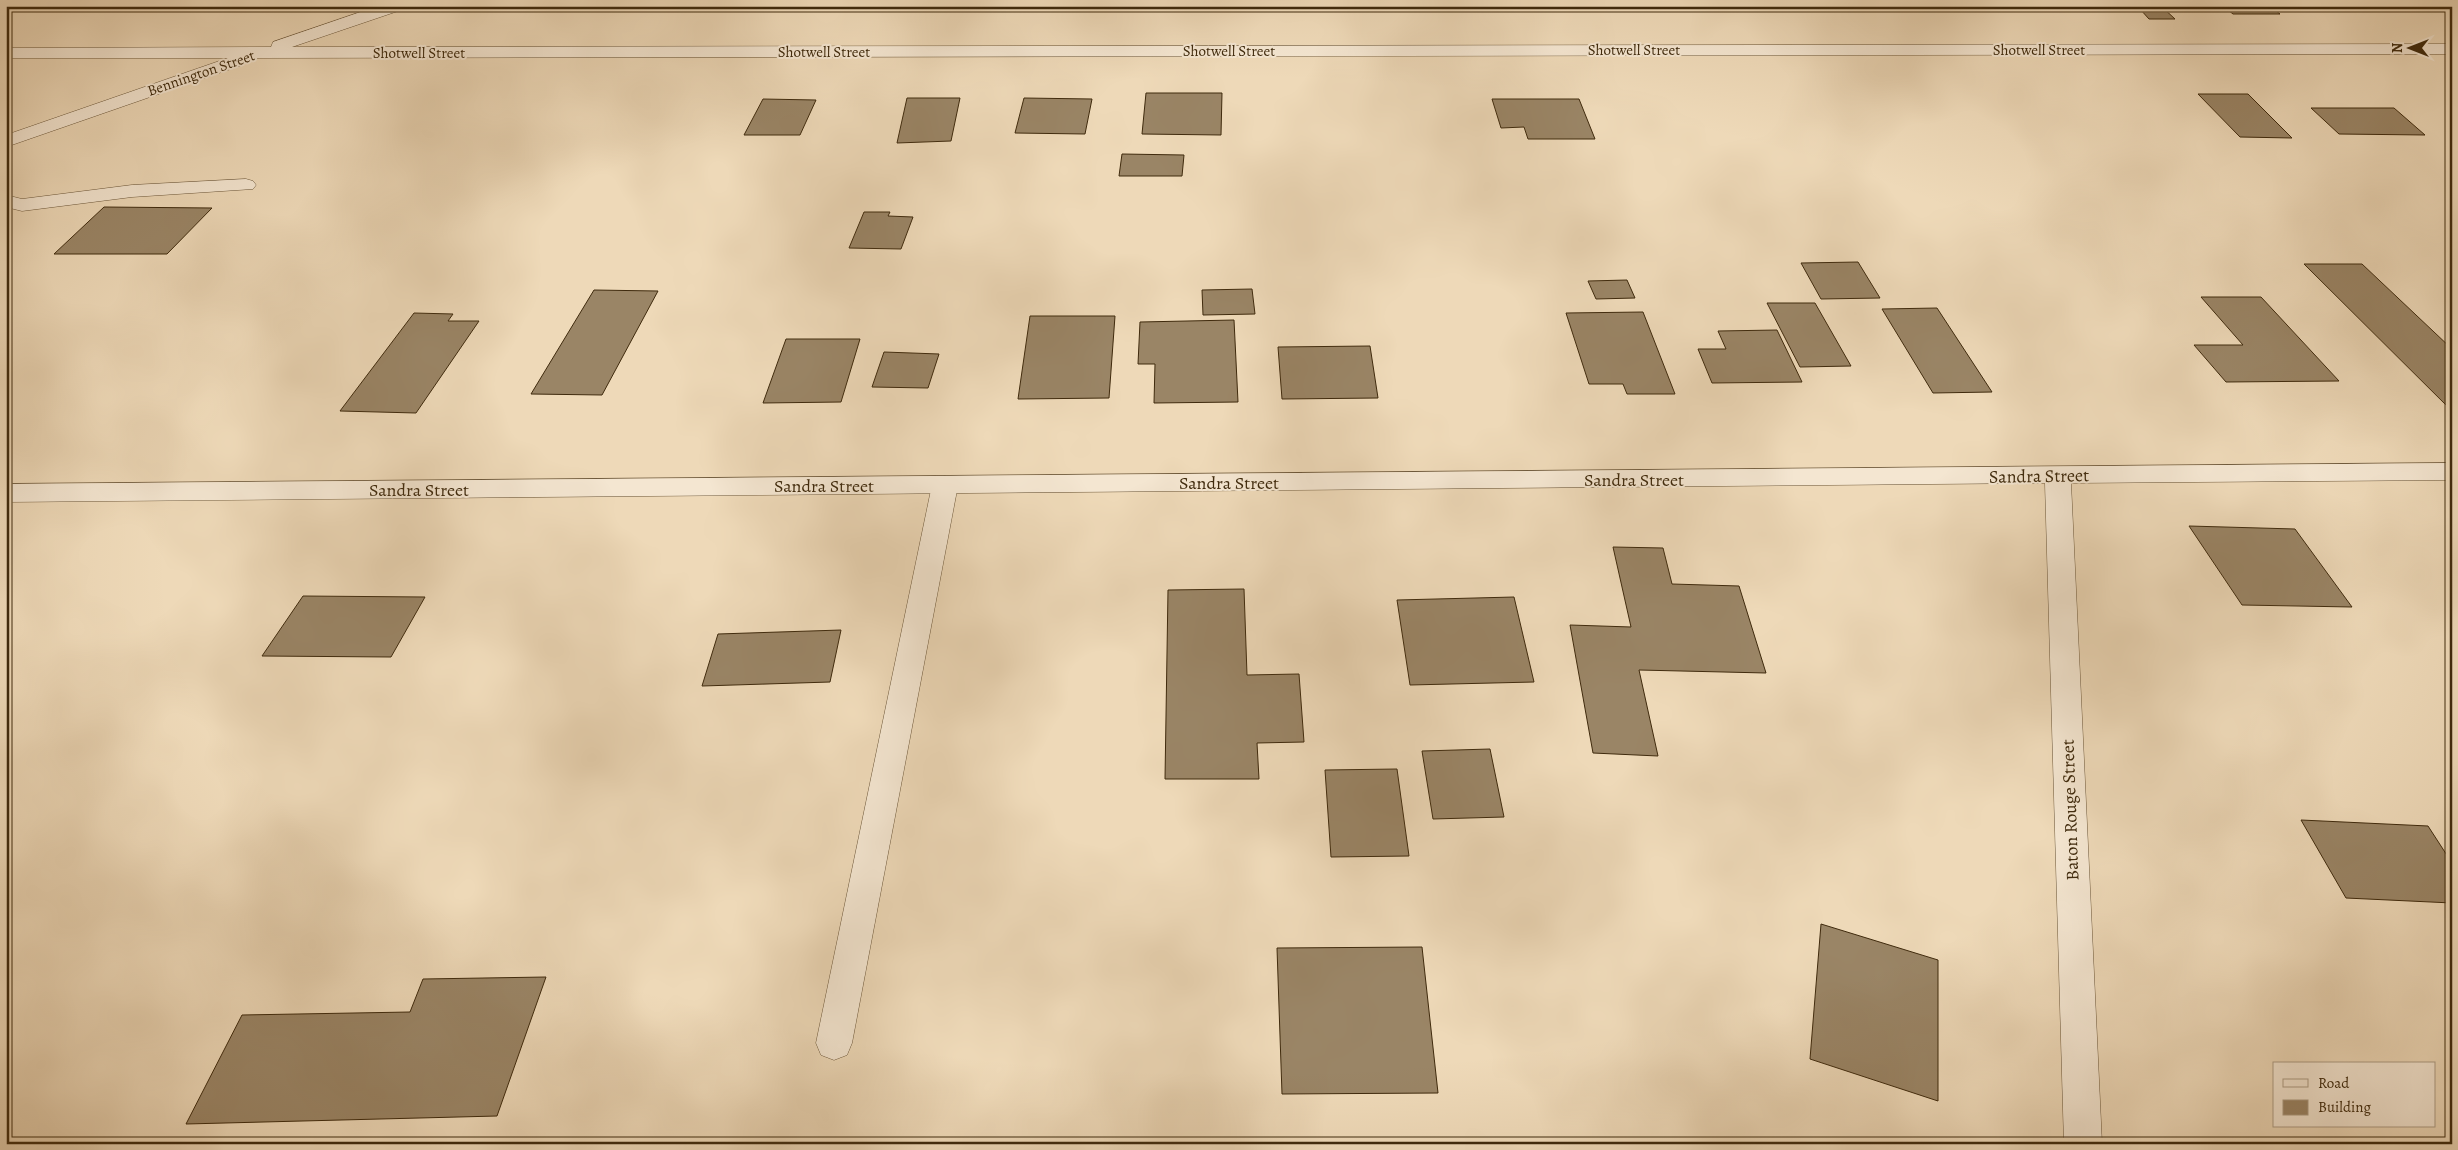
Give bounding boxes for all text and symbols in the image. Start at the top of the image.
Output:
north arrow [2386,22,2436,72]
street label: Shotwell Street [1588,40,1680,60]
street label: Shotwell Street [1993,40,2085,60]
street label: Shotwell Street [1183,41,1275,61]
street label: Shotwell Street [778,42,870,62]
street label: Shotwell Street [373,43,465,63]
text: N [2388,43,2407,53]
street label: Bennington Street [145,45,257,101]
street label: Sandra Street [1989,463,2089,489]
street label: Sandra Street [1584,468,1684,492]
street label: Sandra Street [1179,471,1279,495]
street label: Sandra Street [774,474,874,498]
street label: Sandra Street [369,478,469,502]
street label: Baton Rouge Street [2056,739,2084,881]
legend [2273,1062,2436,1128]
text: Road [2318,1073,2350,1093]
text: Building [2318,1097,2371,1117]

